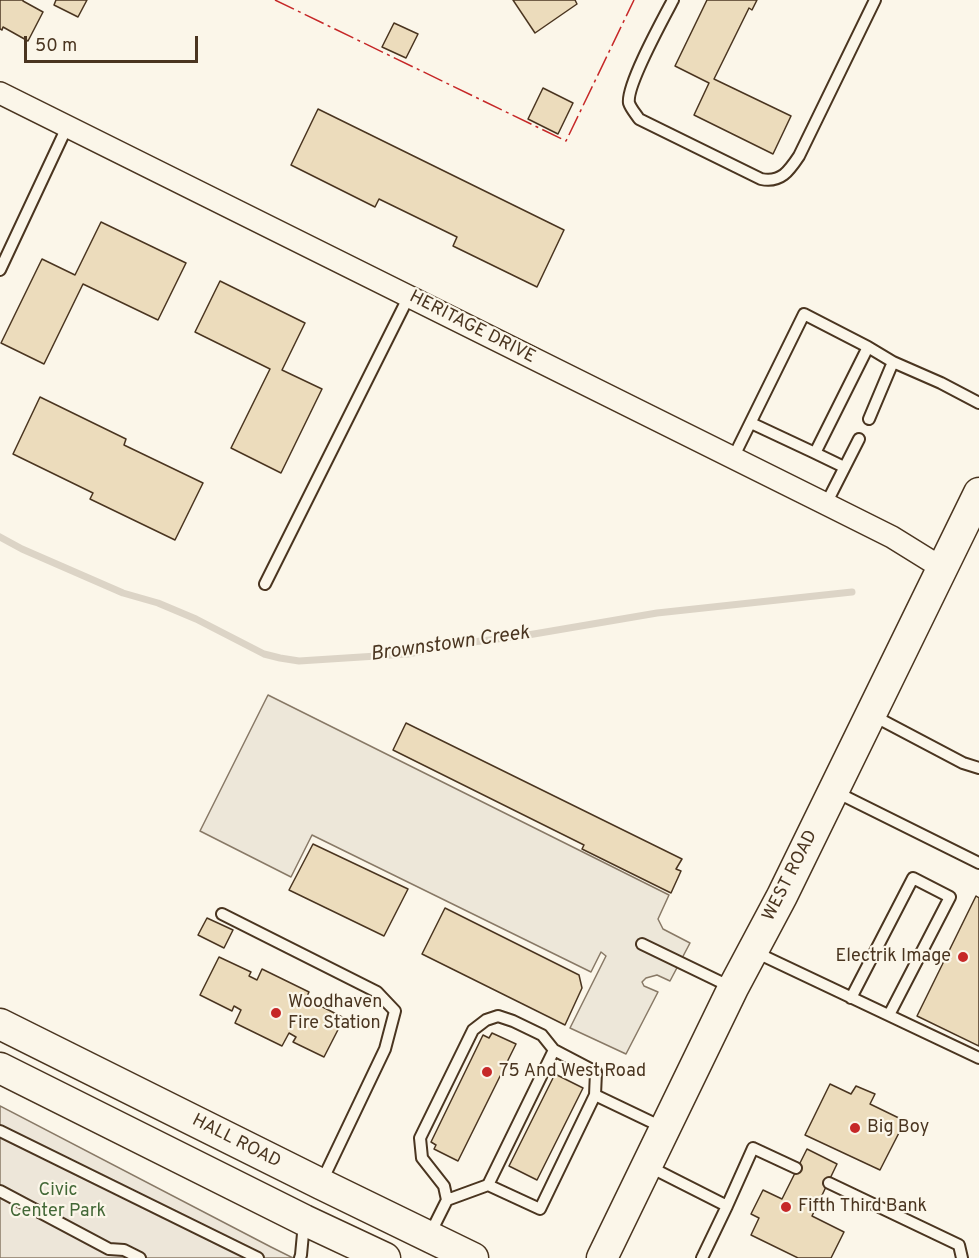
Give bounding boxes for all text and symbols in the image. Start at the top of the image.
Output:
scale bar [27,24,201,62]
text: 50 m [35,35,77,58]
street label: HERITAGE DRIVE [405,287,539,369]
water label: Brownstown Creek [369,622,531,668]
street label: WEST ROAD [759,827,823,925]
place label: Electrik Image [835,946,951,968]
marker: Electrik Image [956,950,970,964]
place label: Woodhaven Fire Station [288,992,382,1034]
marker: Woodhaven Fire Station [269,1006,283,1020]
place label: 75 And West Road [499,1061,646,1083]
marker: 75 And West Road [480,1065,494,1079]
street label: HALL ROAD [188,1110,284,1174]
place label: Big Boy [867,1117,929,1139]
marker: Big Boy [848,1121,862,1135]
park label: Civic Center Park [10,1180,106,1222]
place label: Fifth Third Bank [798,1196,927,1218]
marker: Fifth Third Bank [779,1200,793,1214]

